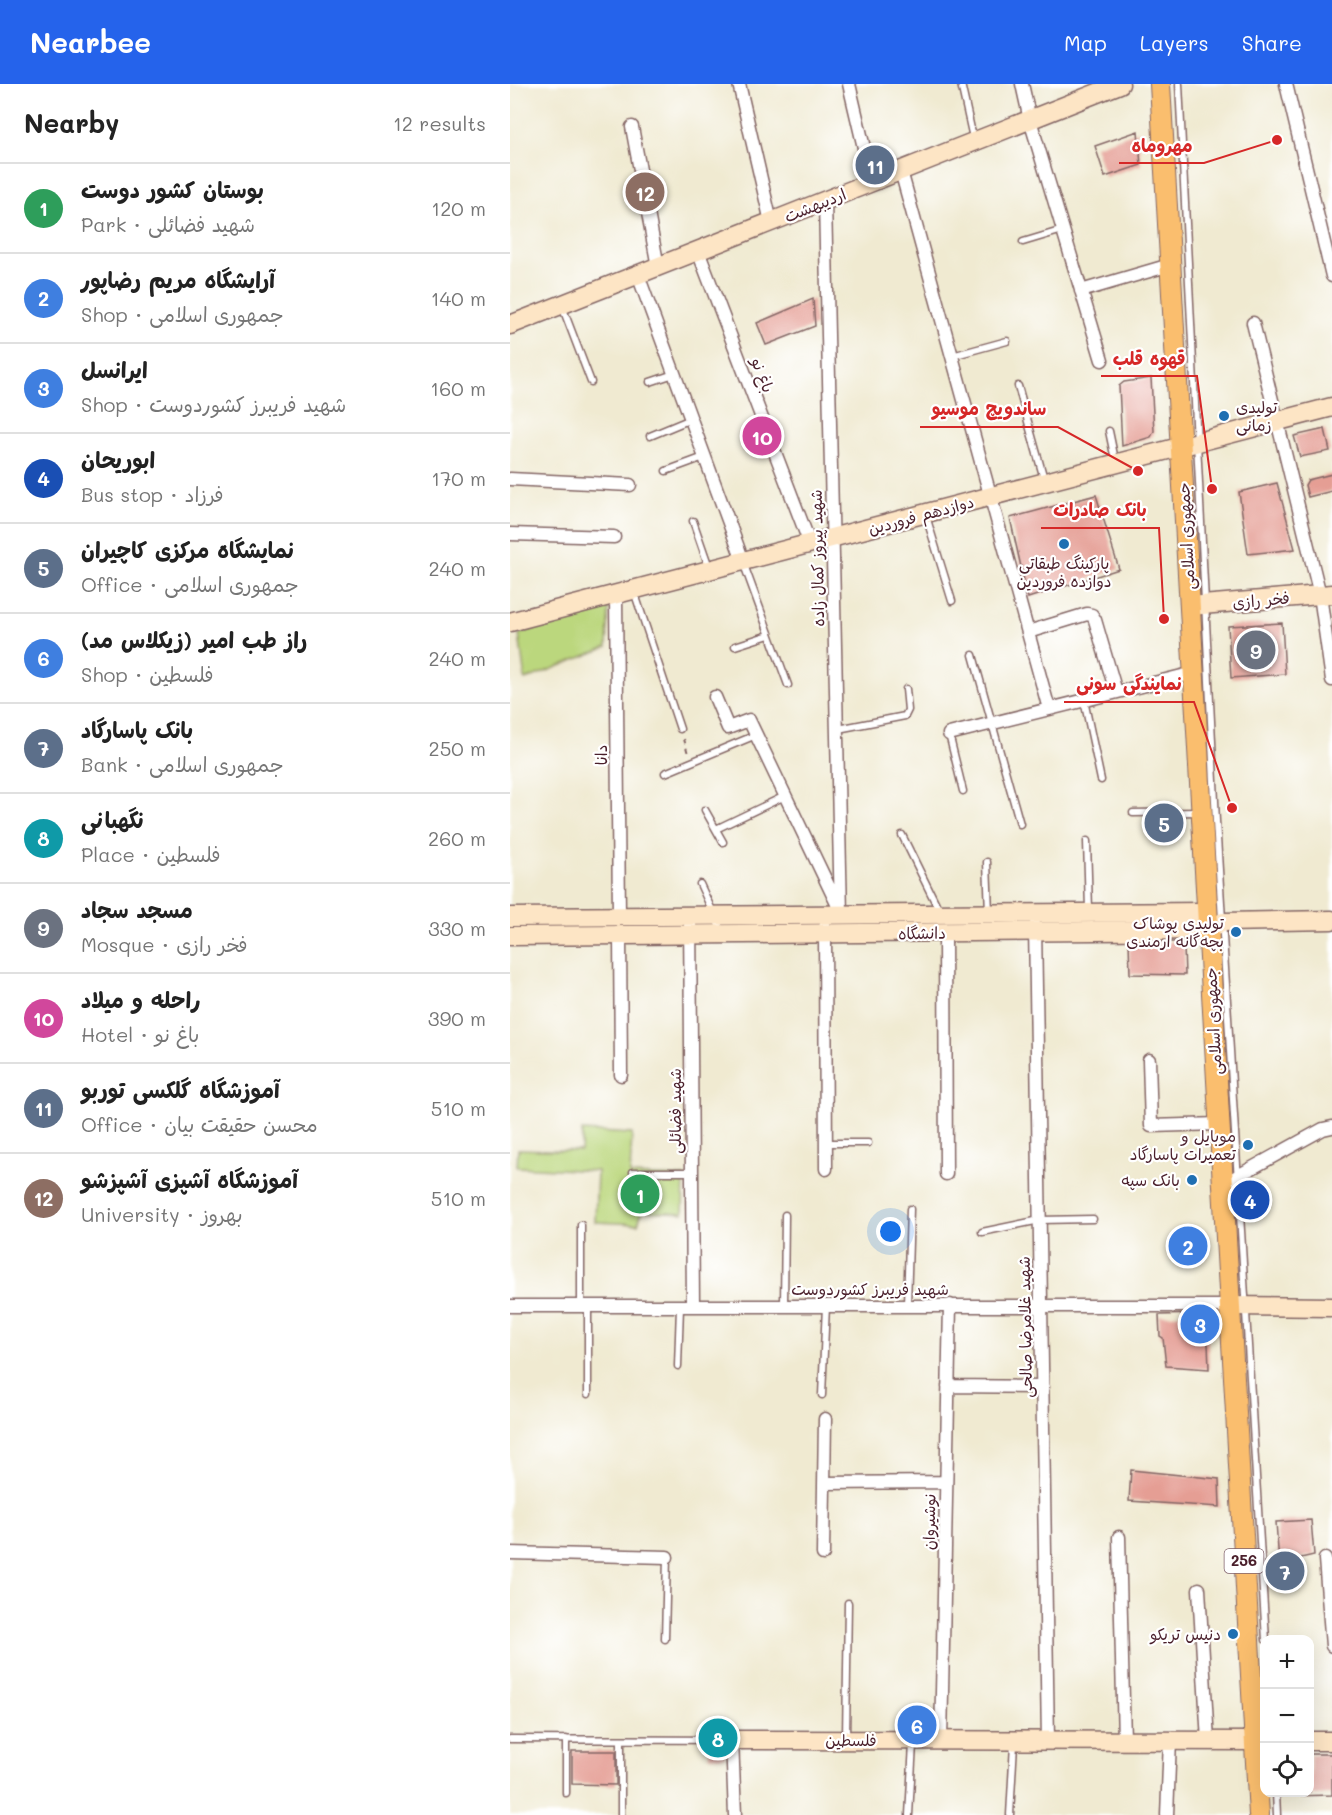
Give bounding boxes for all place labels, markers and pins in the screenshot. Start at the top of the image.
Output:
callout: مهروماه [1119,127,1204,163]
pin: 11 [856,142,895,188]
pin: 12 [626,170,664,214]
callout: قهوه قلب [1101,340,1197,376]
callout: ساندویچ موسیو [920,391,1058,427]
place label: تولیدی زمانی [1236,396,1278,436]
marker: تولیدی زمانی [1217,409,1231,423]
pin: 10 [742,414,782,458]
callout: بانک صادرات [1041,492,1159,528]
marker: پارکینگ طبقاتی دوازده فروردین [1057,537,1071,551]
place label: پارکینگ طبقاتی دوازده فروردین [1016,552,1112,591]
pin: 9 [1236,628,1276,672]
callout: نمایندگی سونی [1064,666,1194,702]
pin: 5 [1144,800,1184,846]
place label: تولیدی پوشاک بچه‌گانه ارمندی [1126,912,1224,952]
marker: تولیدی پوشاک بچه‌گانه ارمندی [1229,925,1243,939]
place label: موبایل و تعمیرات پاسارگاد [1130,1125,1236,1165]
marker: موبایل و تعمیرات پاسارگاد [1241,1138,1255,1152]
place label: بانک سپه [1121,1169,1180,1191]
pin: 1 [620,1172,660,1216]
marker: بانک سپه [1185,1173,1199,1187]
pin: 4 [1230,1178,1270,1222]
pin: 2 [1168,1224,1208,1268]
pin: 3 [1180,1302,1220,1346]
pin: 7 [1266,1548,1304,1594]
place label: دنیس تریکو [1149,1623,1221,1645]
marker: دنیس تریکو [1226,1627,1240,1641]
pin: 6 [898,1702,936,1748]
pin: 8 [698,1716,738,1760]

